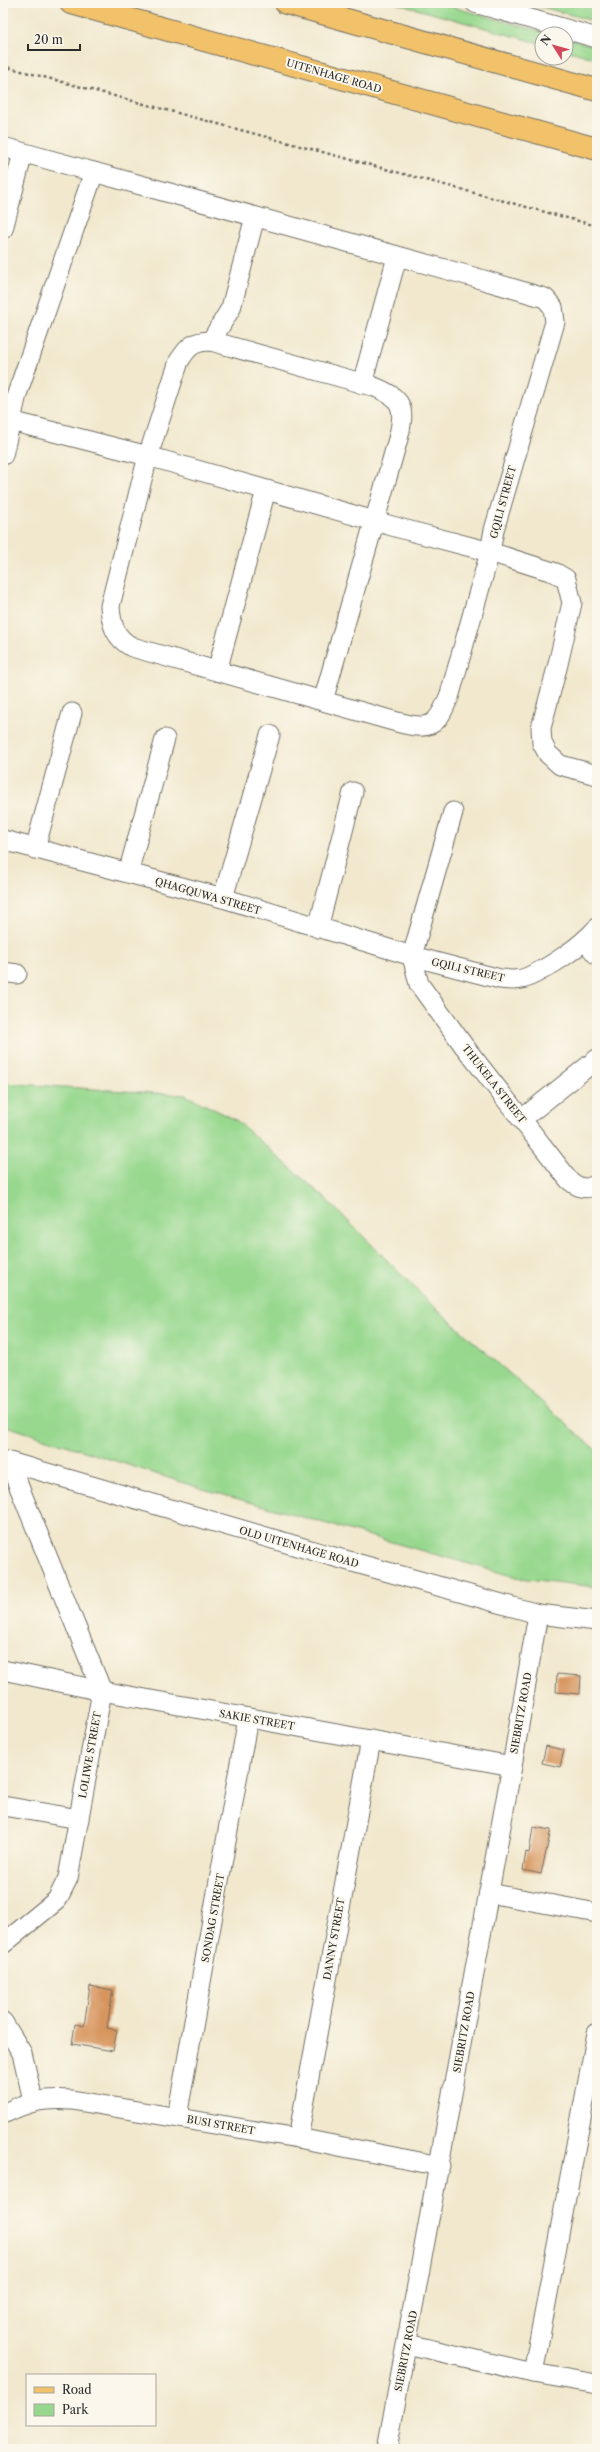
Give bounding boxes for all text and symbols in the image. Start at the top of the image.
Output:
scale bar [28,26,80,52]
north arrow [534,26,574,66]
text: 20 m [34,32,63,47]
text: N [538,32,555,48]
street label: UITENHAGE ROAD [285,56,383,96]
street label: GQILI STREET [487,464,519,540]
street label: QHAGQUWA STREET [153,875,263,918]
street label: GQILI STREET [430,955,507,985]
street label: THUKELA STREET [459,1042,529,1127]
street label: OLD UITENHAGE ROAD [238,1524,360,1570]
street label: SIEBRITZ ROAD [507,1671,535,1755]
street label: SAKIE STREET [218,1707,296,1733]
street label: LOLIWE STREET [76,1710,104,1799]
street label: SONDAG STREET [199,1872,227,1964]
street label: DANNY STREET [320,1896,348,1981]
street label: SIEBRITZ ROAD [450,1990,478,2074]
street label: BUSI STREET [186,2113,257,2137]
street label: SIEBRITZ ROAD [392,2309,420,2393]
legend [26,2374,156,2426]
text: Road [62,2382,92,2397]
text: Park [62,2402,89,2417]

